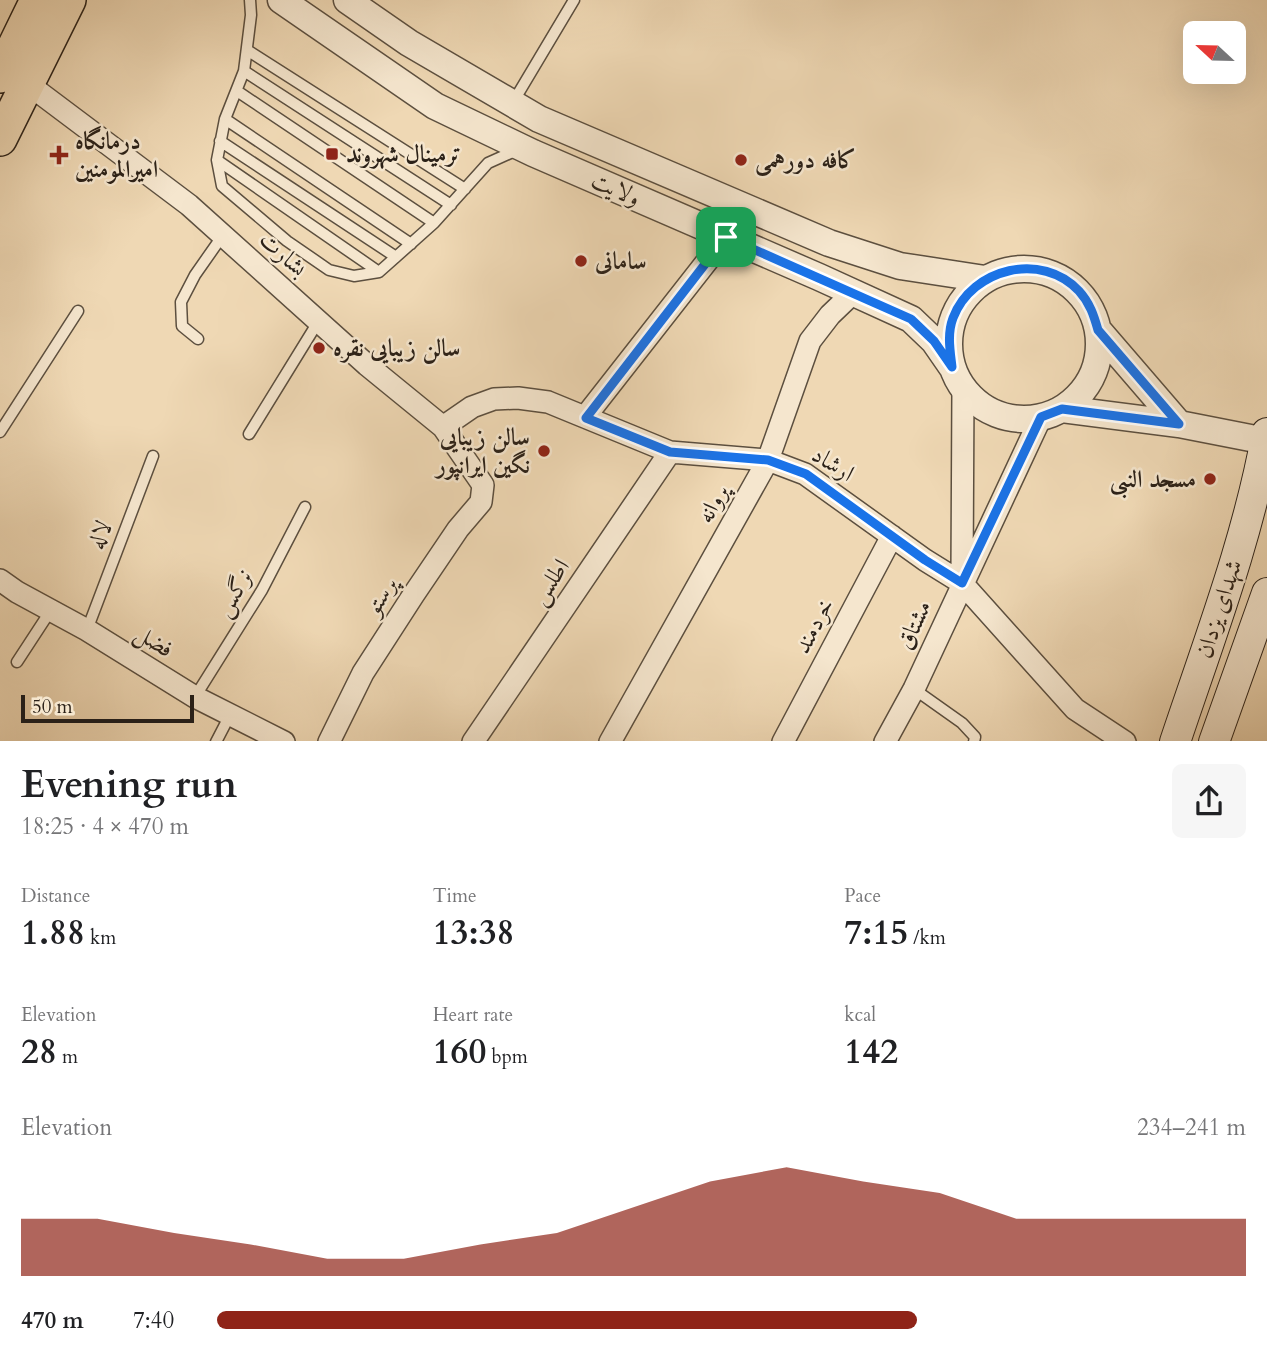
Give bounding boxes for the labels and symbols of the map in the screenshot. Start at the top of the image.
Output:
north arrow [1183,21,1246,84]
place label: درمانگاه امیرالمومنین [75,125,158,186]
place label: ترمینال شهروند [346,138,461,171]
place label: کافه دورهمی [755,144,856,177]
marker: درمانگاه امیرالمومنین [49,145,69,165]
marker: ترمینال شهروند [324,146,340,162]
marker: کافه دورهمی [733,152,749,168]
street label: ولایت [586,164,646,214]
pin [696,207,756,267]
street label: بشارت [252,224,315,285]
place label: سامانی [594,245,647,278]
marker: سامانی [573,253,589,269]
place label: سالن زیبایی نقره [333,332,461,365]
marker: سالن زیبایی نقره [311,340,327,356]
place label: سالن زیبایی نگین ایرانپور [433,421,530,482]
street label: ارشاد [805,438,861,490]
marker: سالن زیبایی نگین ایرانپور [536,443,552,459]
place label: مسجد النبی [1110,463,1196,499]
marker: مسجد النبی [1202,471,1218,487]
street label: پروانه [689,476,738,529]
street label: لاله [79,516,121,554]
street label: اطلس [522,552,578,612]
street label: شهدای یزدان [1188,556,1250,662]
street label: نرگس [207,563,261,623]
street label: پرستو [355,568,407,623]
street label: خردمند [786,592,842,660]
street label: مشتاق [889,595,939,655]
street label: فضل [128,616,180,666]
scale bar [21,692,194,724]

